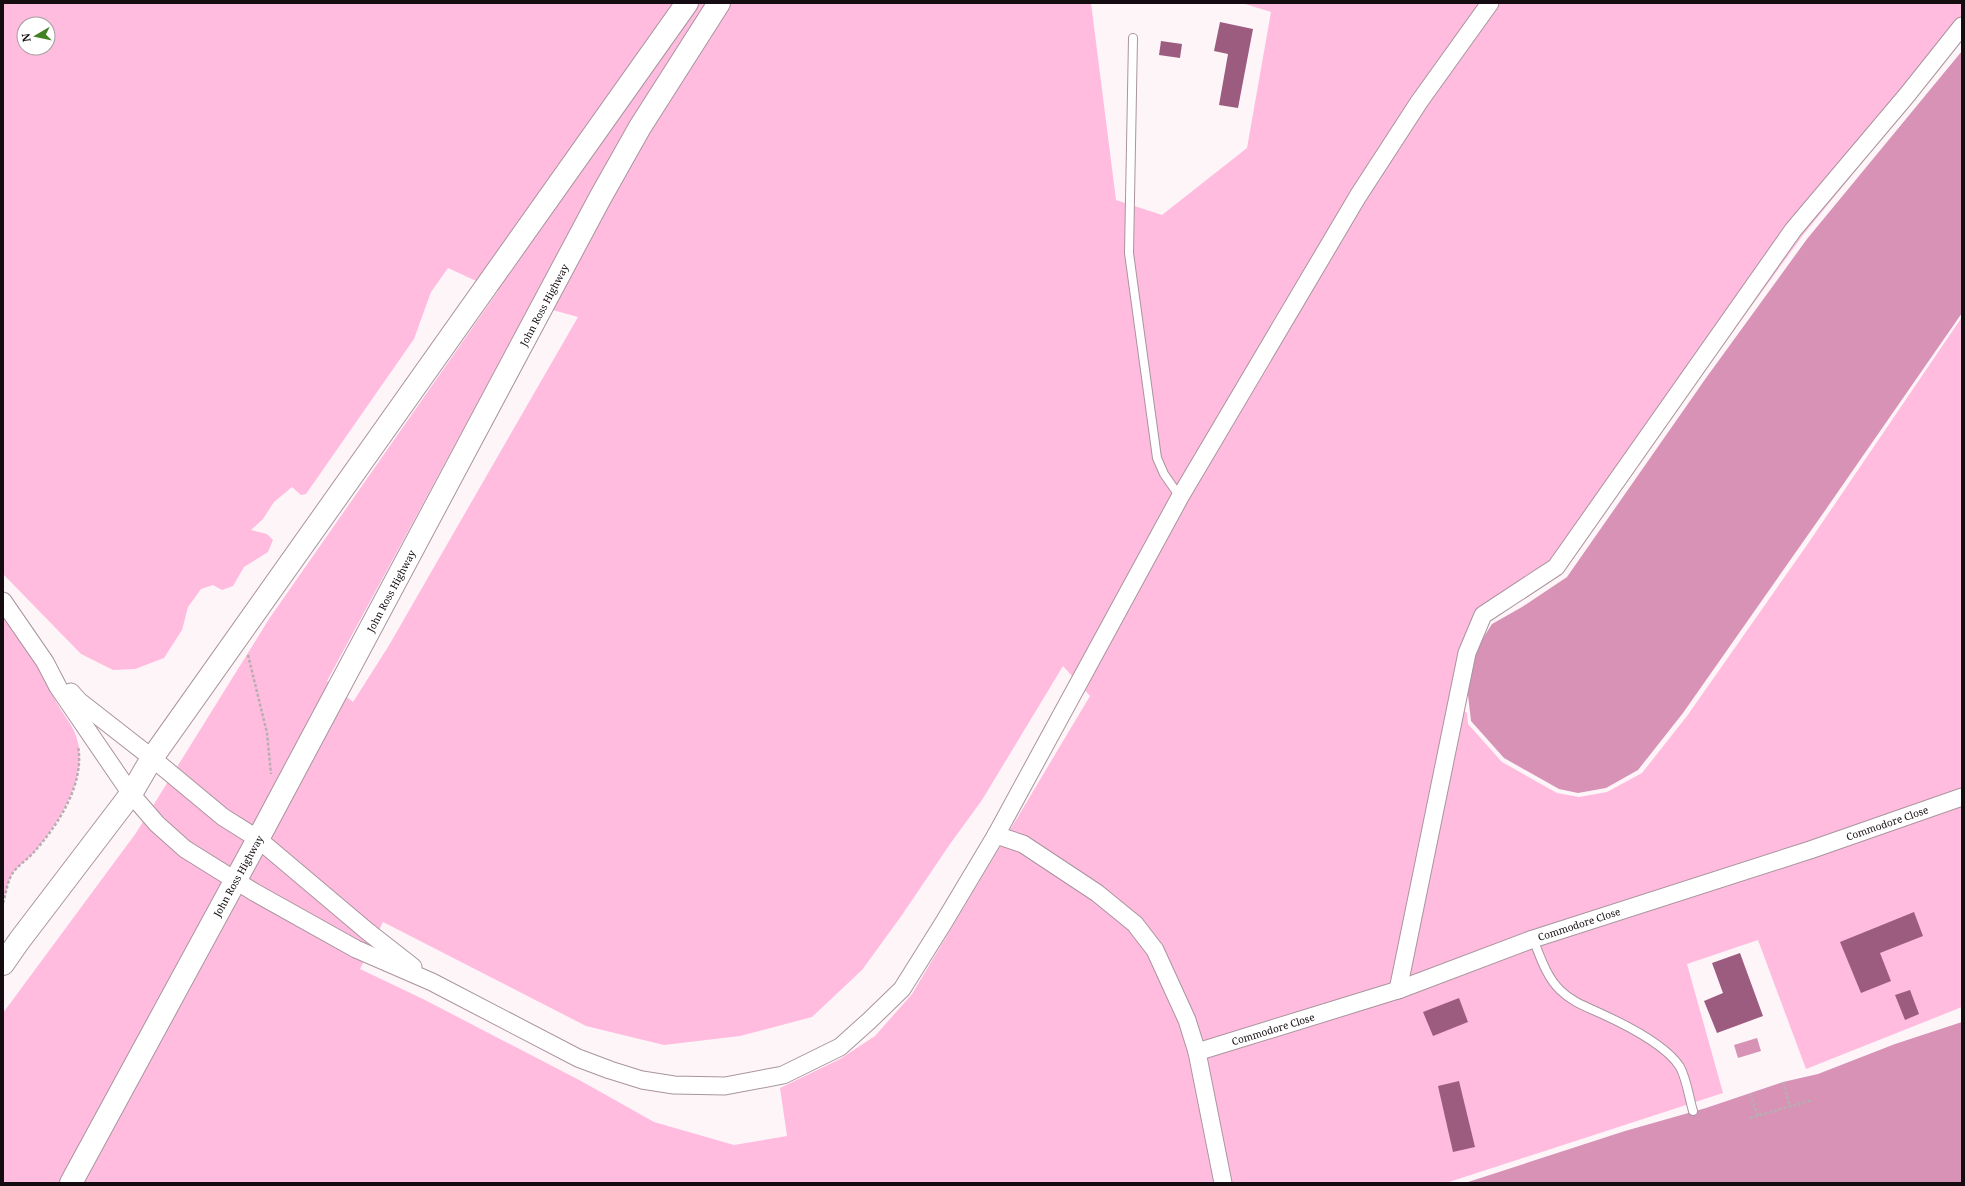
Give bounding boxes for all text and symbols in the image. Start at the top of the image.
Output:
north arrow [16,16,56,56]
text: N [17,32,34,43]
street label: John Ross Highway [516,261,572,349]
street label: John Ross Highway [363,547,419,635]
street label: Commodore Close [1844,802,1930,844]
street label: John Ross Highway [209,832,266,920]
street label: Commodore Close [1536,904,1622,944]
street label: Commodore Close [1230,1010,1316,1048]

